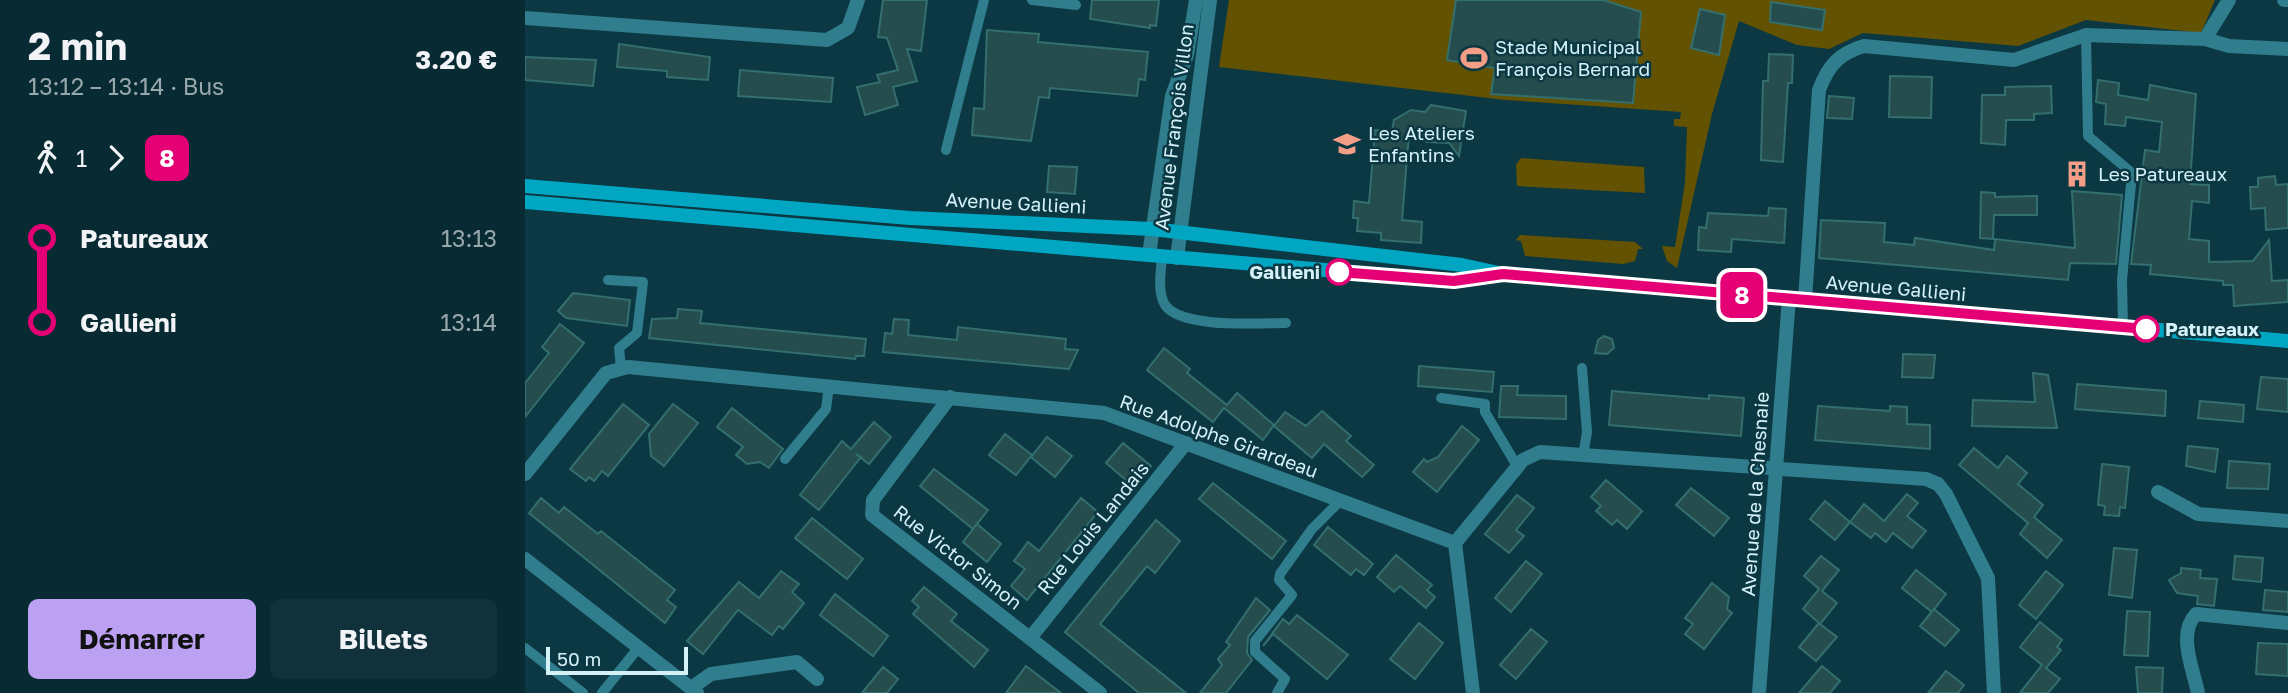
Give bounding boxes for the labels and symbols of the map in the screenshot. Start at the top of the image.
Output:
street label: Avenue François Villon [1149,23,1198,231]
place label: Stade Municipal François Bernard [1495,35,1650,80]
sports icon: Stade Municipal François Bernard [1459,43,1489,73]
place label: Les Ateliers Enfantins [1368,121,1475,166]
school or university icon: Les Ateliers Enfantins [1332,129,1362,159]
building icon: Les Patureaux [2062,159,2092,189]
place label: Les Patureaux [2098,162,2227,185]
street label: Avenue Gallieni [945,187,1087,218]
marker: Gallieni [1326,259,1352,285]
place label: Gallieni [1249,260,1320,283]
street label: Avenue Gallieni [1825,270,1967,305]
line badge: 8 [1719,272,1765,318]
marker: Patureaux [2133,316,2159,342]
place label: Patureaux [2165,317,2259,340]
street label: Rue Adolphe Girardeau [1117,389,1321,482]
street label: Avenue de la Chesnaie [1736,391,1773,597]
street label: Rue Louis Landais [1032,457,1153,599]
street label: Rue Victor Simon [890,499,1027,614]
scale bar [546,644,688,676]

